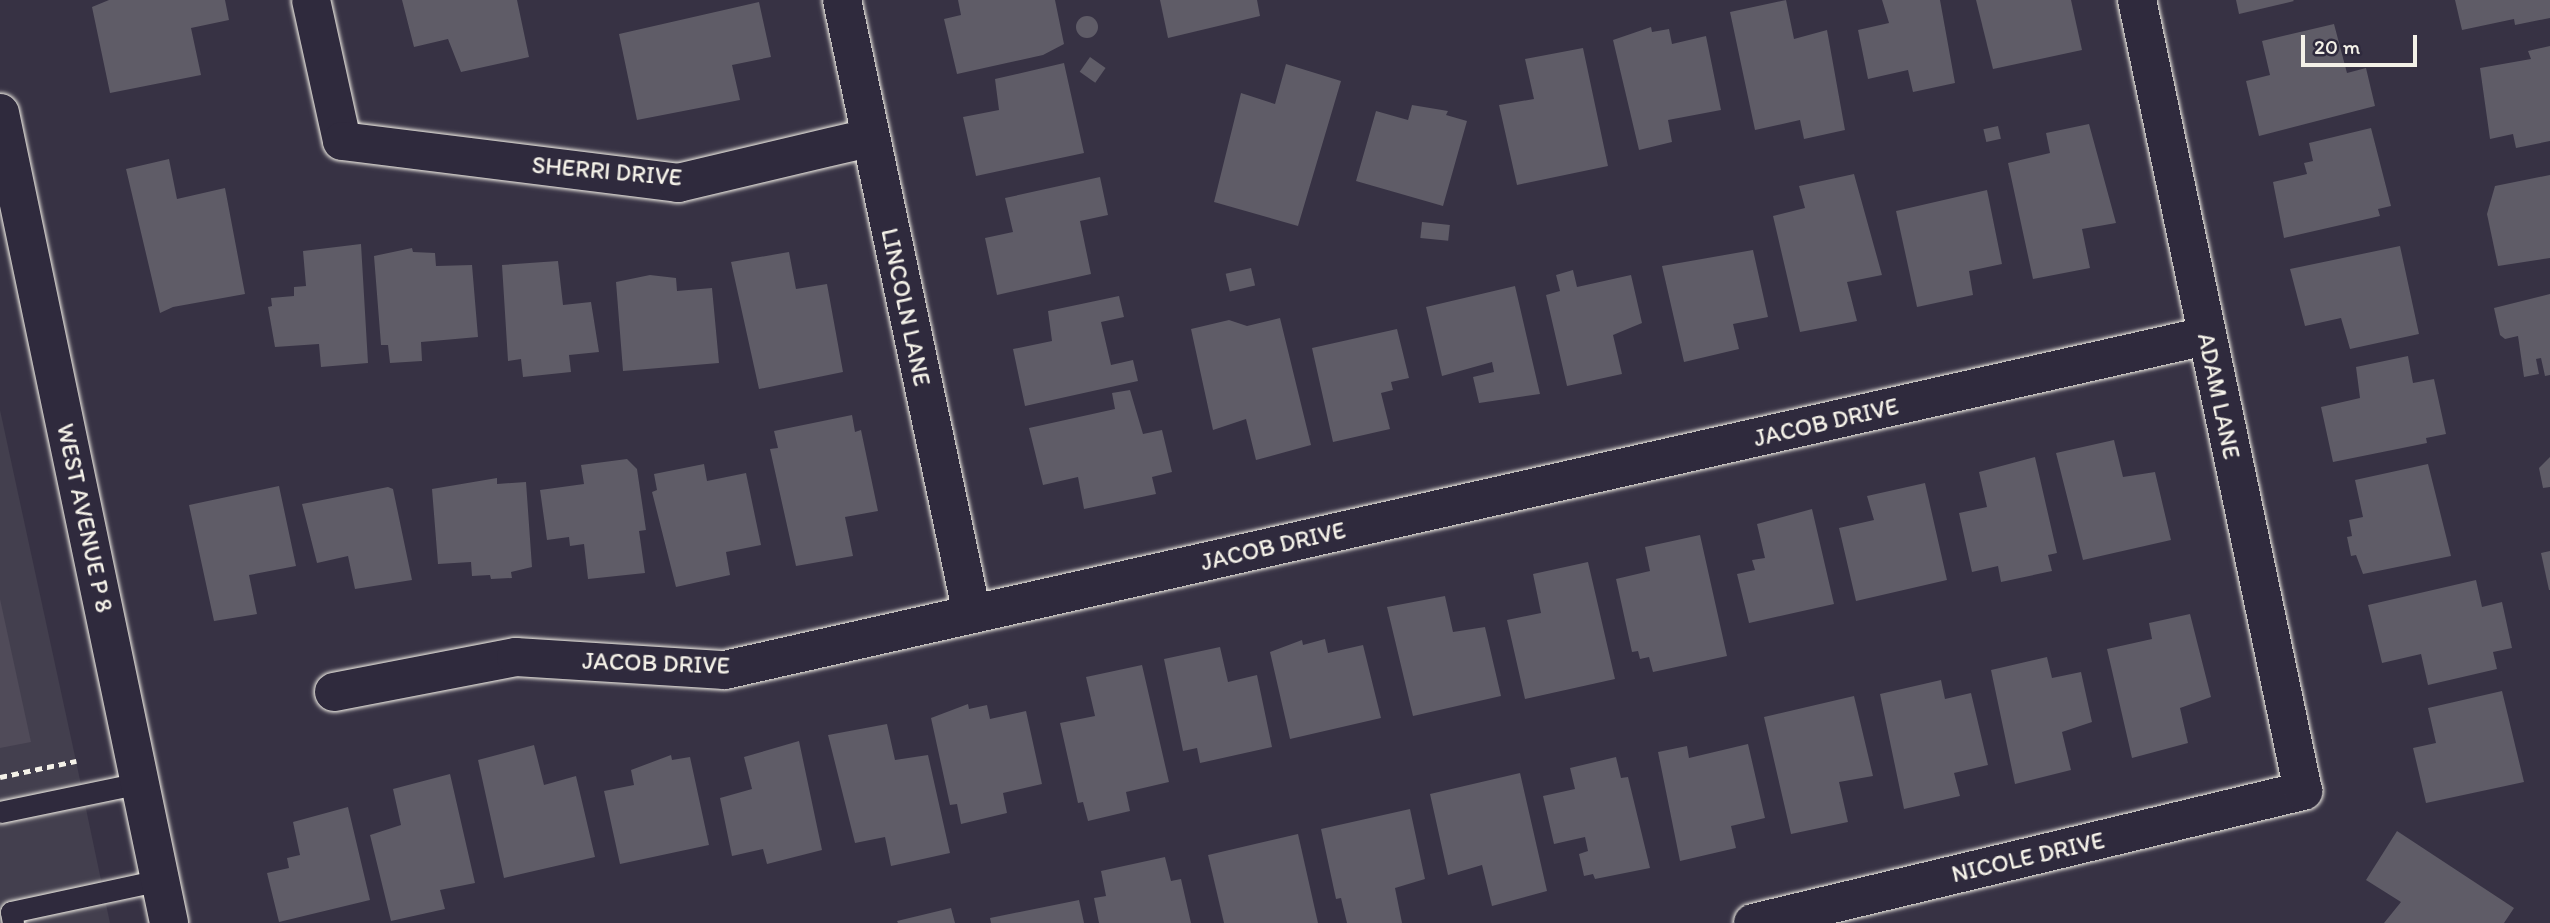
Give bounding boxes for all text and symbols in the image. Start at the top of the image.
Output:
scale bar [2305,21,2420,65]
text: 20 m [2314,34,2360,59]
street label: SHERRI DRIVE [530,150,684,192]
street label: LINCOLN LANE [875,225,937,389]
street label: ADAM LANE [2192,330,2246,462]
street label: JACOB DRIVE [1751,391,1901,453]
street label: WEST AVENUE P 8 [51,421,119,615]
street label: JACOB DRIVE [1198,515,1348,577]
street label: JACOB DRIVE [582,646,730,680]
street label: NICOLE DRIVE [1949,825,2107,889]

